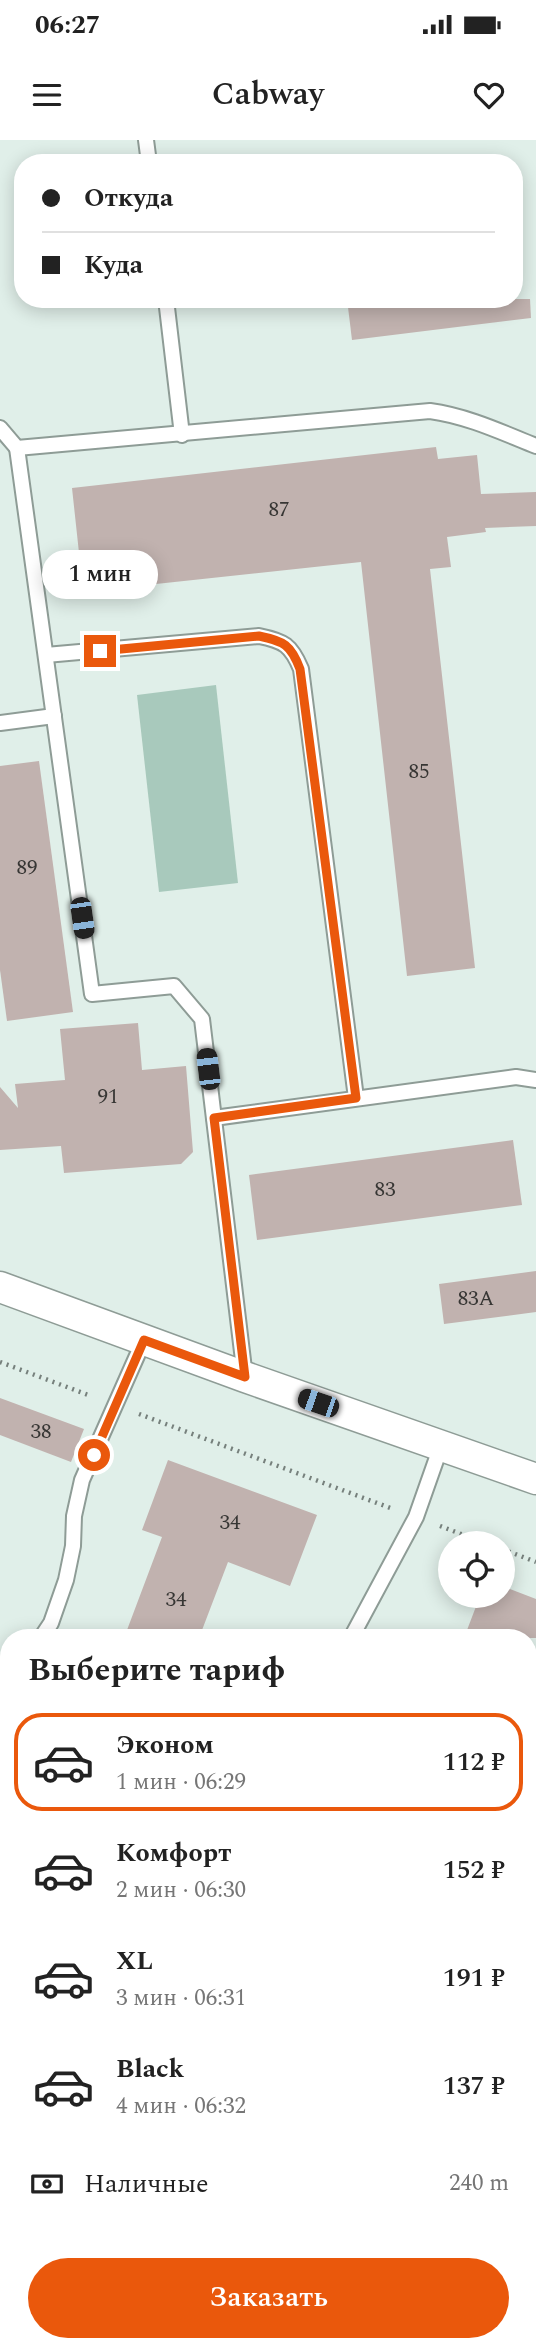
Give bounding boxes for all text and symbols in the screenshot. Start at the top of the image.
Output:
text: 06:27 [35,5,100,45]
text: Cabway [212,70,324,119]
icon: menu [28,76,66,114]
icon: heart [470,76,508,114]
text: Откуда [84,178,173,218]
text: Куда [84,245,143,285]
house number: 87 [269,494,290,526]
callout: 1 мин [42,550,158,598]
text: 1 мин [68,557,132,592]
route end [84,635,116,667]
house number: 85 [409,756,430,788]
house number: 89 [17,852,38,884]
car [69,896,96,940]
car [196,1047,221,1091]
house number: 91 [98,1081,119,1113]
house number: 83 [375,1174,396,1206]
house number: 83А [458,1283,495,1315]
car [295,1386,342,1420]
house number: 38 [31,1416,52,1448]
route start [78,1439,110,1471]
house number: 34 [220,1507,241,1539]
map controls [438,1531,515,1608]
button: locate [438,1531,515,1608]
house number: 34 [166,1584,187,1616]
text: Выберите тариф [28,1646,285,1695]
text: Эконом [116,1725,214,1765]
icon: car [32,1731,95,1794]
text: 112 ₽ [443,1742,505,1782]
text: 1 мин · 06:29 [116,1765,246,1800]
text: Комфорт [116,1833,231,1873]
icon: car [32,1839,95,1902]
text: 152 ₽ [443,1850,505,1890]
text: 2 мин · 06:30 [116,1873,246,1908]
text: XL [116,1941,153,1981]
icon: car [32,1947,95,2010]
text: 191 ₽ [443,1958,505,1998]
text: 3 мин · 06:31 [116,1981,246,2016]
text: Black [116,2049,184,2089]
icon: car [32,2055,95,2118]
text: 137 ₽ [443,2066,505,2106]
text: 4 мин · 06:32 [116,2089,246,2124]
text: Наличные [84,2164,209,2204]
icon: cash [28,2165,66,2203]
text: 240 m [449,2166,509,2201]
button: Заказать [28,2258,509,2338]

